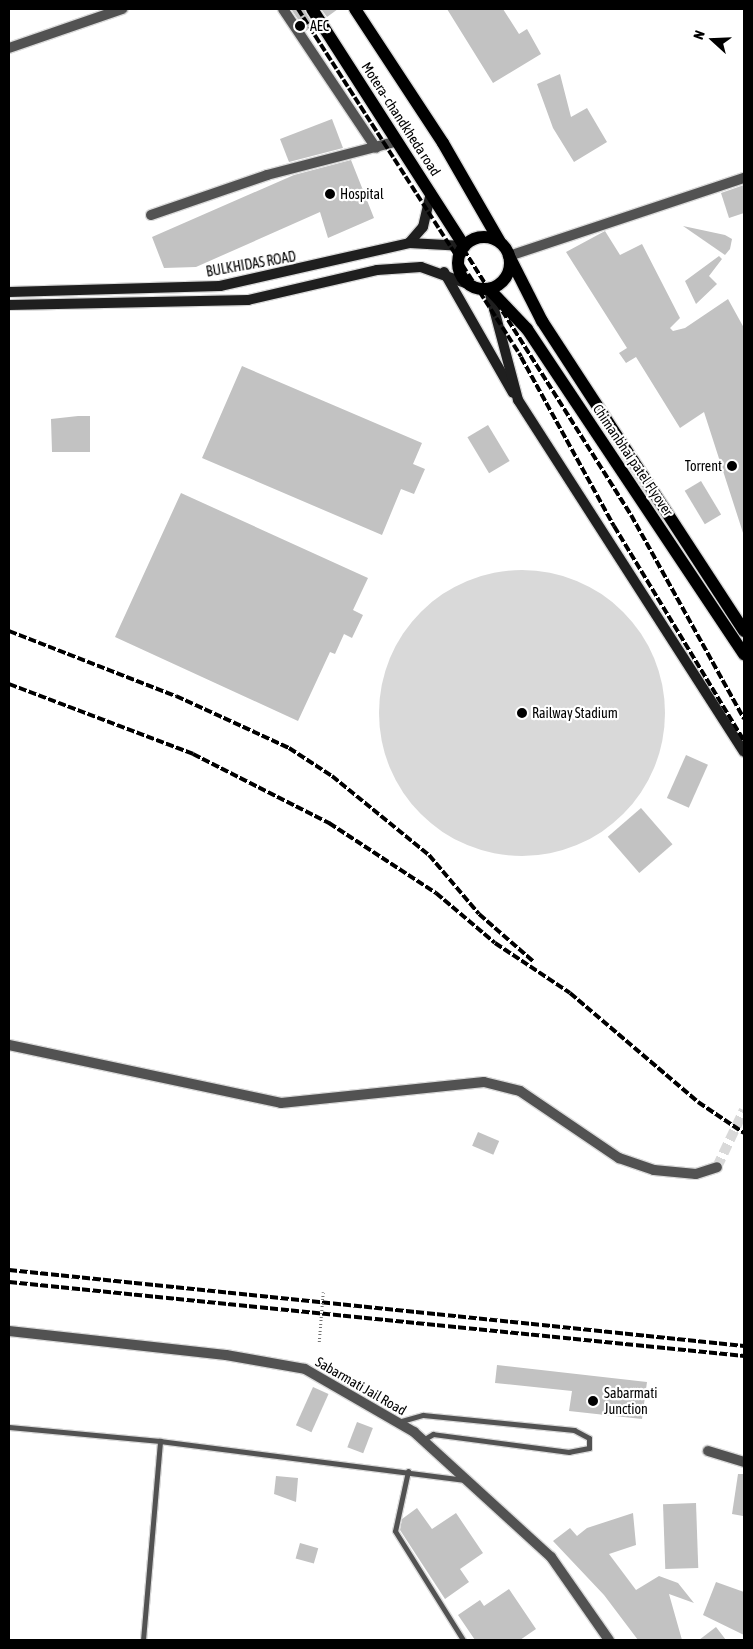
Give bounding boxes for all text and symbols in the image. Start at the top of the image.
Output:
north arrow [688,15,738,65]
place label: AEC [310,18,329,34]
marker: AEC [294,20,306,32]
text: N [690,28,708,41]
street label: Motera- chandkheda road [358,59,444,179]
place label: Hospital [340,186,384,202]
marker: Hospital [324,188,336,200]
street label: BULKHIDAS ROAD [205,248,297,280]
street label: Chimanbhai patel Flyover [589,401,677,519]
place label: Torrent [685,458,722,474]
marker: Torrent [726,460,738,472]
place label: Railway Stadium [532,705,618,721]
marker: Railway Stadium [516,707,528,719]
street label: Sabarmati Jail Road [313,1353,409,1419]
place label: Sabarmati Junction [604,1385,658,1418]
marker: Sabarmati Junction [586,1394,600,1408]

